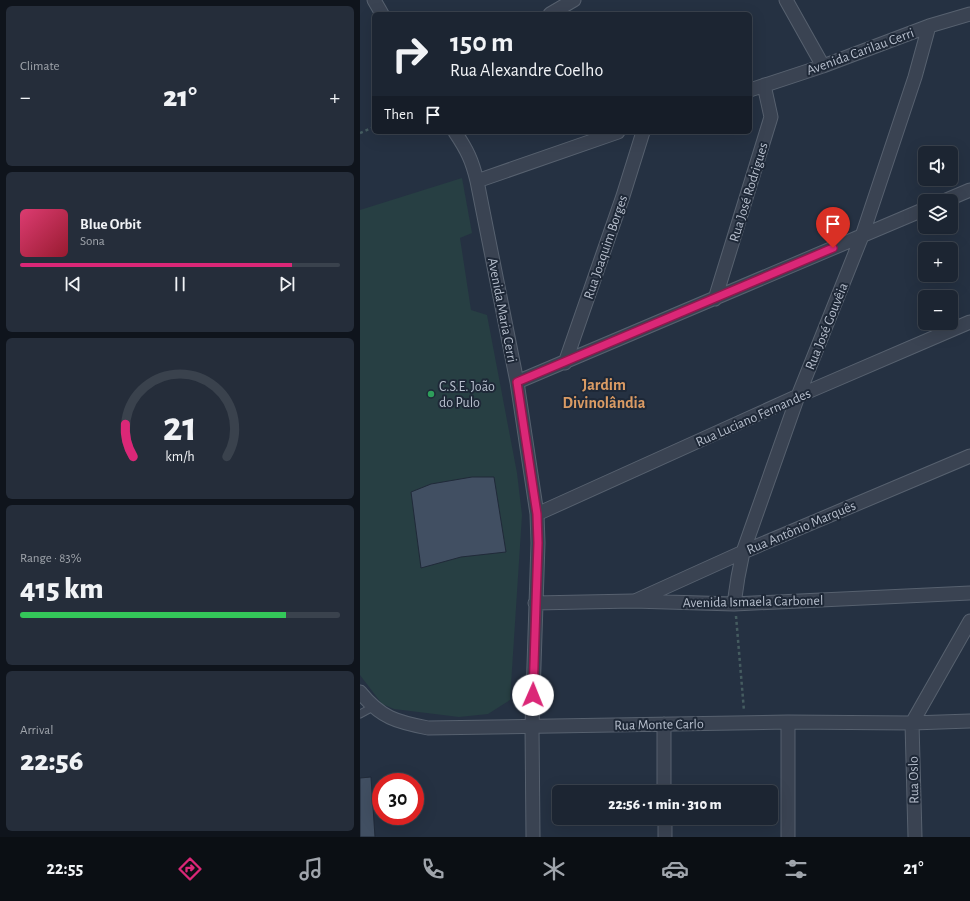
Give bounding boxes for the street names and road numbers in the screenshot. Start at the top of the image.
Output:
street label: Avenida Carilau Cerri [805,26,916,78]
street label: Rua José Rodrigues [727,141,771,244]
street label: Rua Joaquim Borges [582,193,630,301]
street label: Avenida Maria Cerri [485,257,519,364]
street label: Rua José Gouvêia [803,280,851,372]
street label: Rua Luciano Fernandes [694,386,813,450]
street label: Rua Antônio Marquês [745,499,858,557]
street label: Avenida Ismaela Carbonel [682,594,824,610]
street label: Rua Monte Carlo [614,717,704,733]
street label: Rua Oslo [907,756,921,804]

